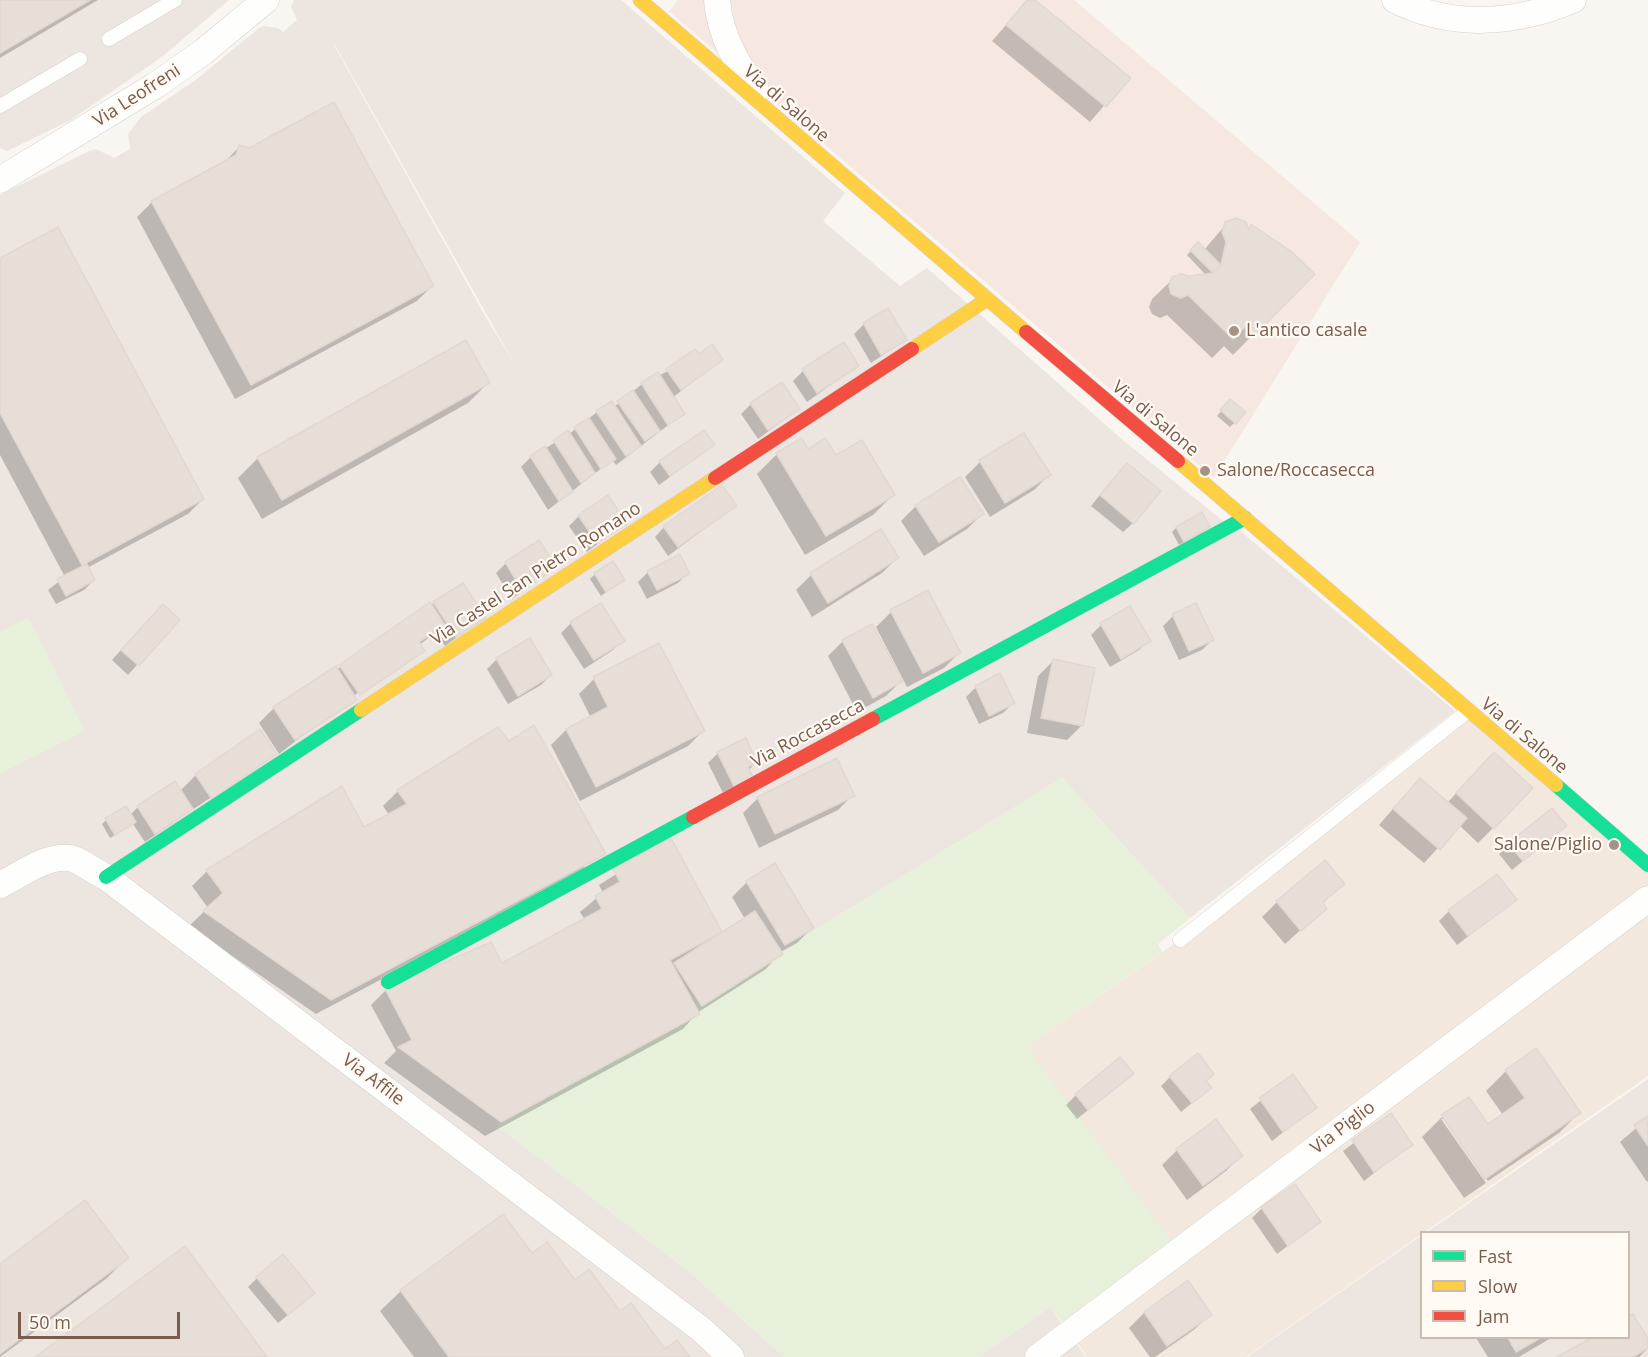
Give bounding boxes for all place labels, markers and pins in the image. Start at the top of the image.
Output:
place label: L'antico casale [1246,320,1367,342]
marker: L'antico casale [1227,324,1241,338]
place label: Salone/Roccasecca [1217,460,1375,482]
marker: Salone/Roccasecca [1198,464,1212,478]
place label: Salone/Piglio [1494,834,1602,856]
marker: Salone/Piglio [1607,838,1621,852]

